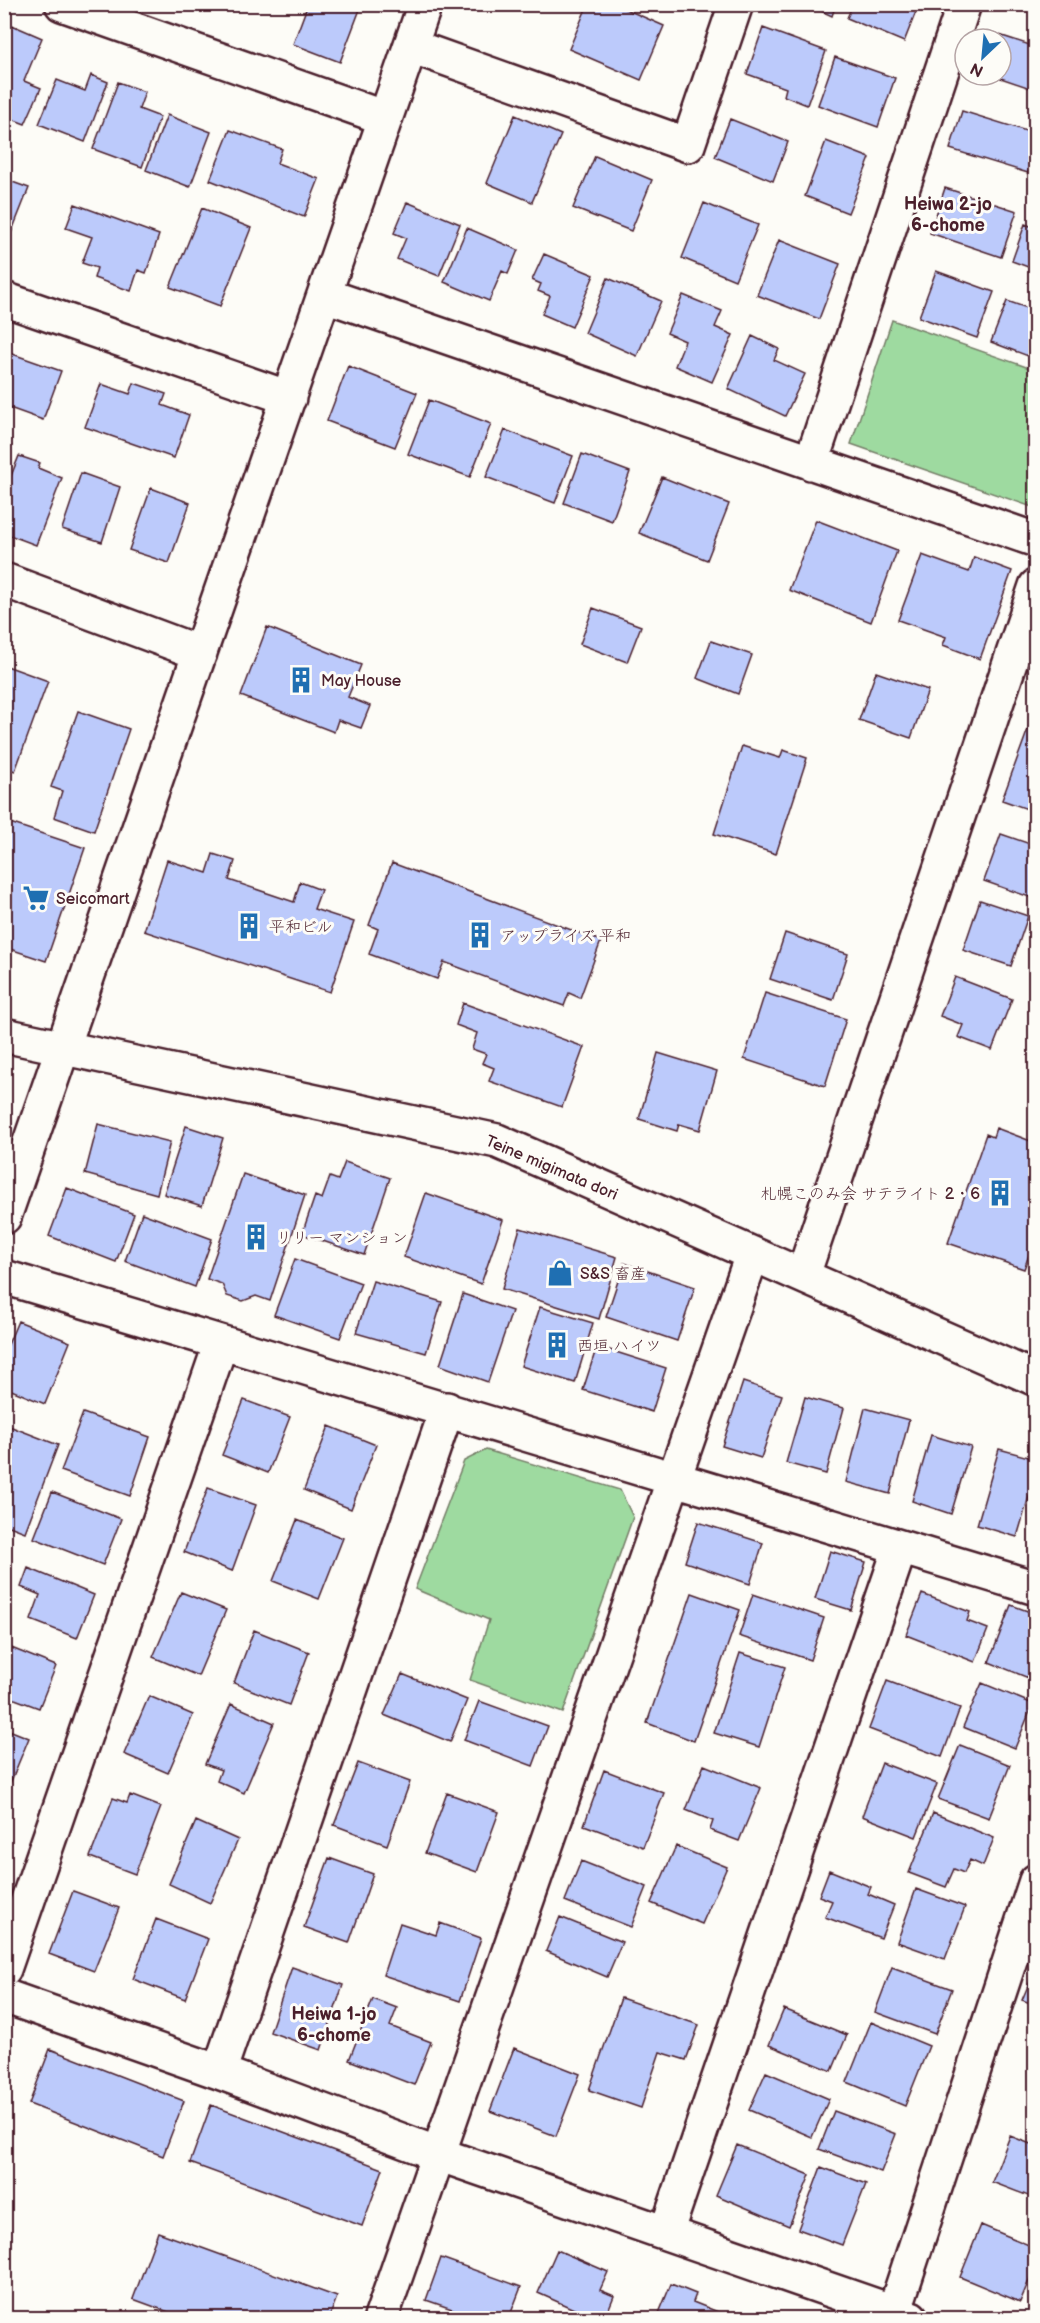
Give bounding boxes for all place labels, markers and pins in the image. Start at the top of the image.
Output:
building icon: May House [286,665,316,695]
place label: May House [321,672,402,691]
supermarket icon: Seicomart [21,883,51,913]
place label: Seicomart [56,890,130,909]
building icon: 平和ビル [234,911,264,941]
place label: 平和ビル [269,918,333,937]
building icon: アップライズ 平和 [465,920,495,950]
place label: アップライズ 平和 [500,927,631,946]
building icon: 札幌このみ会 サテライト 2・6 [985,1178,1015,1208]
place label: 札幌このみ会 サテライト 2・6 [761,1185,980,1204]
building icon: リリー マンション [241,1222,271,1252]
place label: リリー マンション [276,1229,408,1248]
shop icon: S&S 畜産 [545,1258,575,1288]
place label: S&S 畜産 [580,1265,646,1284]
building icon: 西垣 ハイツ [542,1330,572,1360]
place label: 西垣 ハイツ [577,1337,661,1356]

